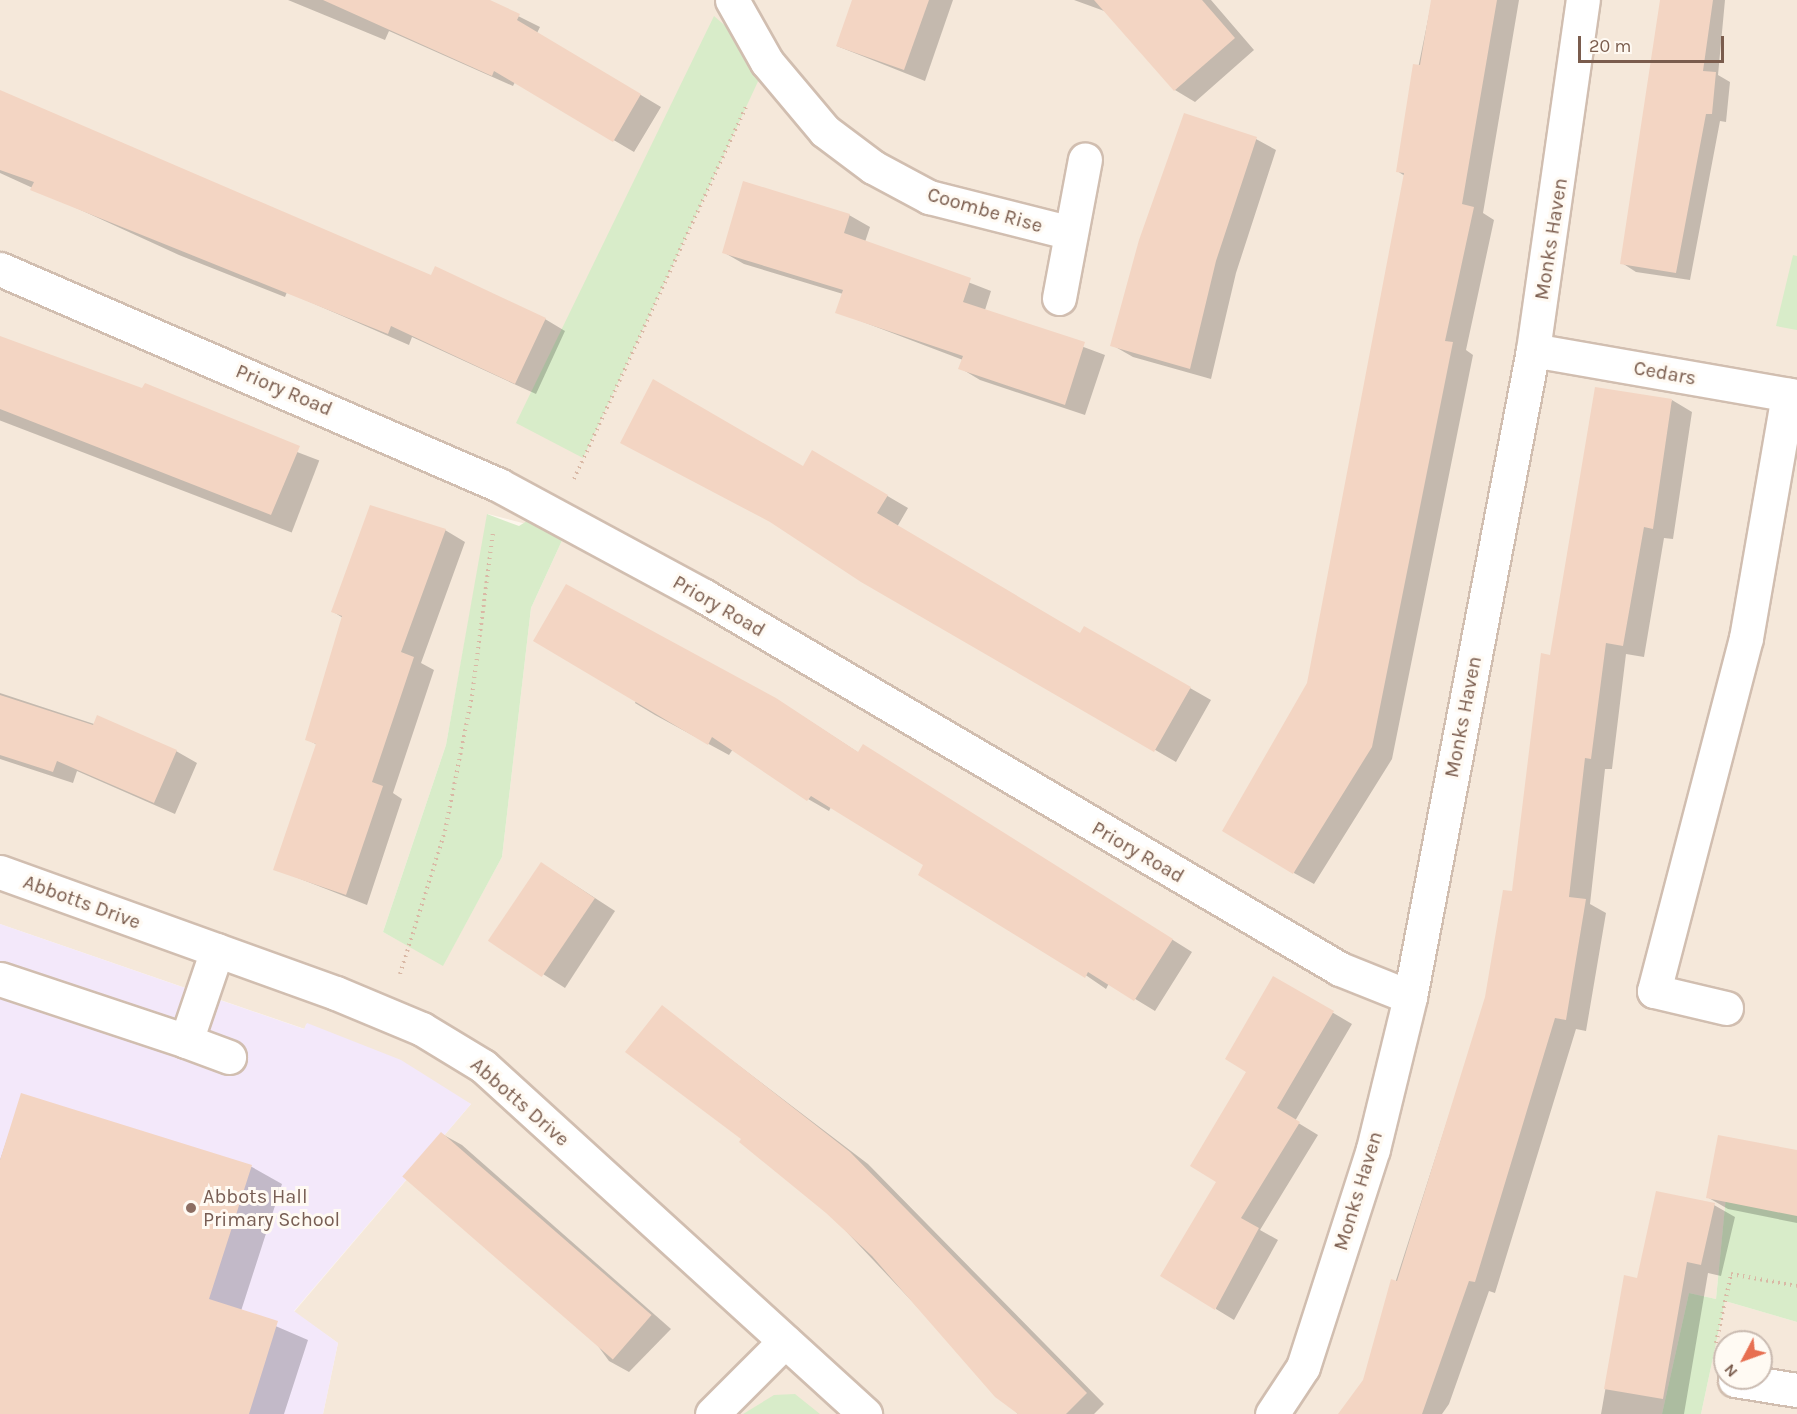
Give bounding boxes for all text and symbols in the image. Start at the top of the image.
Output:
scale bar [1581,24,1726,62]
text: 20 m [1589,35,1631,57]
street label: Monks Haven [1530,176,1572,302]
street label: Coombe Rise [925,182,1045,238]
street label: Cedars [1632,356,1698,390]
street label: Priory Road [232,359,336,421]
street label: Priory Road [669,570,769,642]
street label: Monks Haven [1439,654,1487,780]
street label: Priory Road [1088,816,1188,888]
street label: Abbotts Drive [20,870,144,934]
street label: Abbotts Drive [466,1053,574,1151]
street label: Monks Haven [1329,1129,1387,1253]
place label: Abbots Hall Primary School [203,1184,340,1231]
marker: Abbots Hall Primary School [184,1201,198,1215]
north arrow [1713,1330,1773,1390]
text: N [1720,1360,1741,1381]

